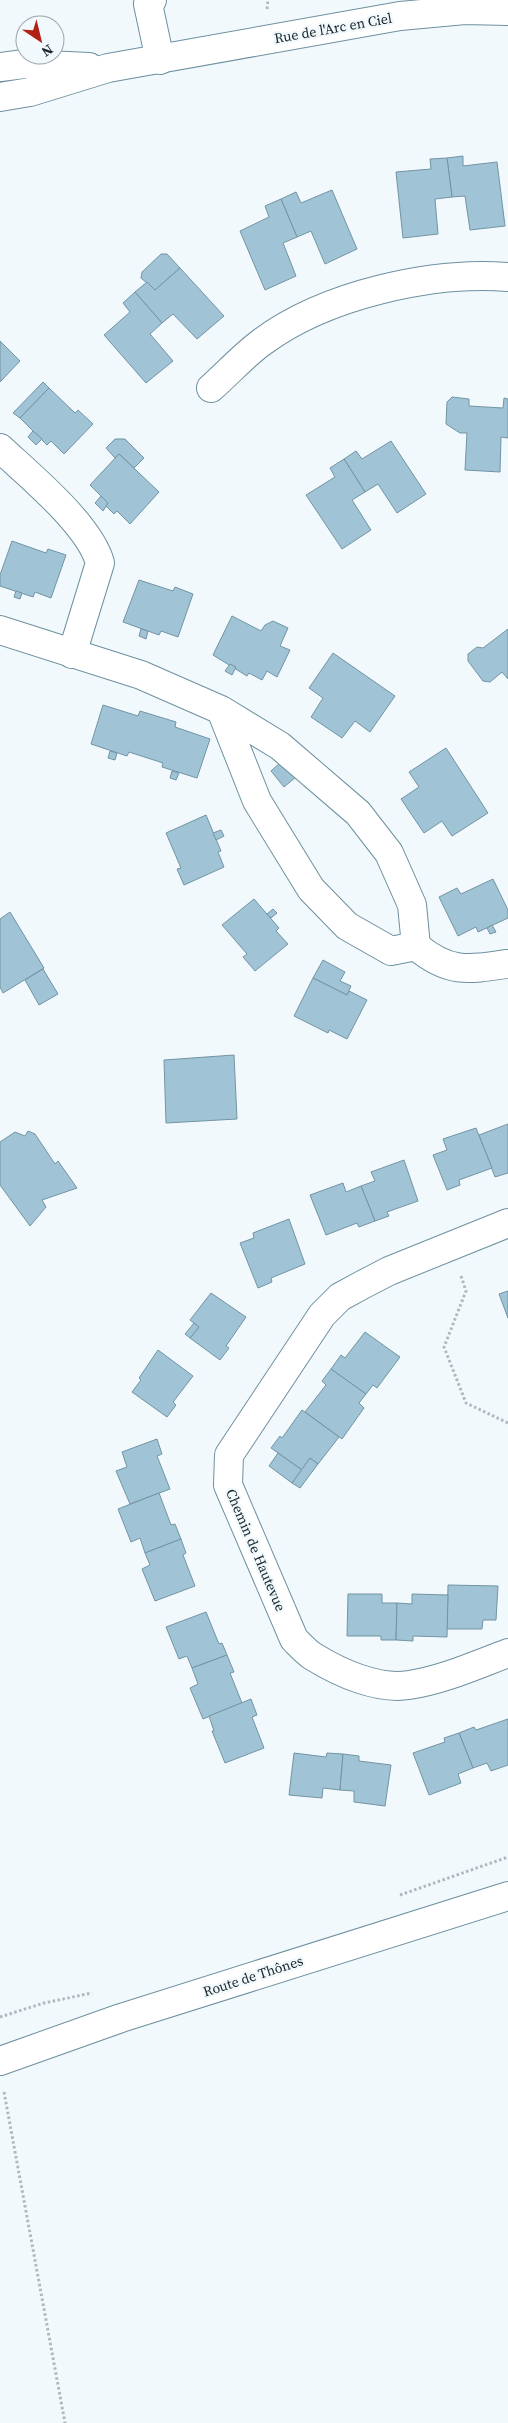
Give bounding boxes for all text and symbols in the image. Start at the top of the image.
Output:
street label: Rue de l'Arc en Ciel [273,8,393,48]
north arrow [15,15,65,65]
text: N [38,40,57,62]
street label: Chemin de Hautevue [221,1486,291,1614]
street label: Route de Thônes [200,1950,306,2002]

